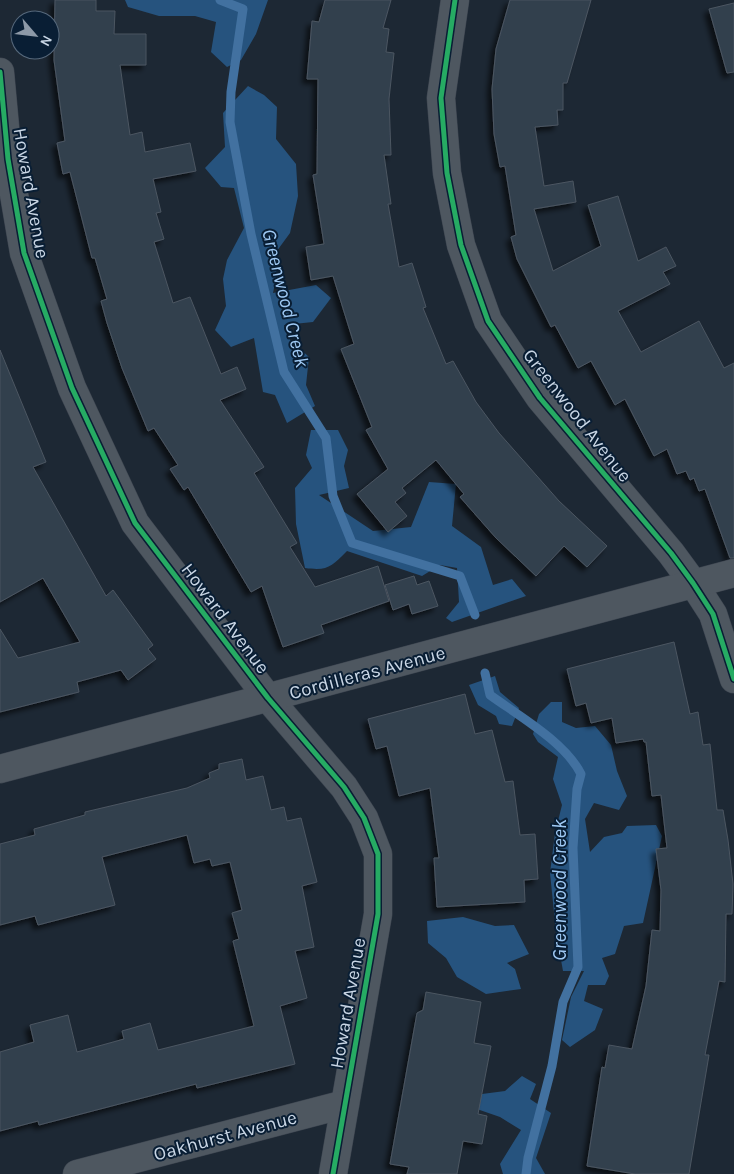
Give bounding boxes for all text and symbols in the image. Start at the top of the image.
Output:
north arrow [10,10,60,60]
text: N [36,32,56,49]
street label: Howard Avenue [9,126,53,260]
water label: Greenwood Creek [257,226,314,371]
street label: Greenwood Avenue [518,345,636,487]
street label: Howard Avenue [177,559,274,678]
street label: Cordilleras Avenue [287,642,448,704]
water label: Greenwood Creek [548,818,571,961]
street label: Howard Avenue [326,936,370,1070]
street label: Oakhurst Avenue [151,1106,299,1166]

